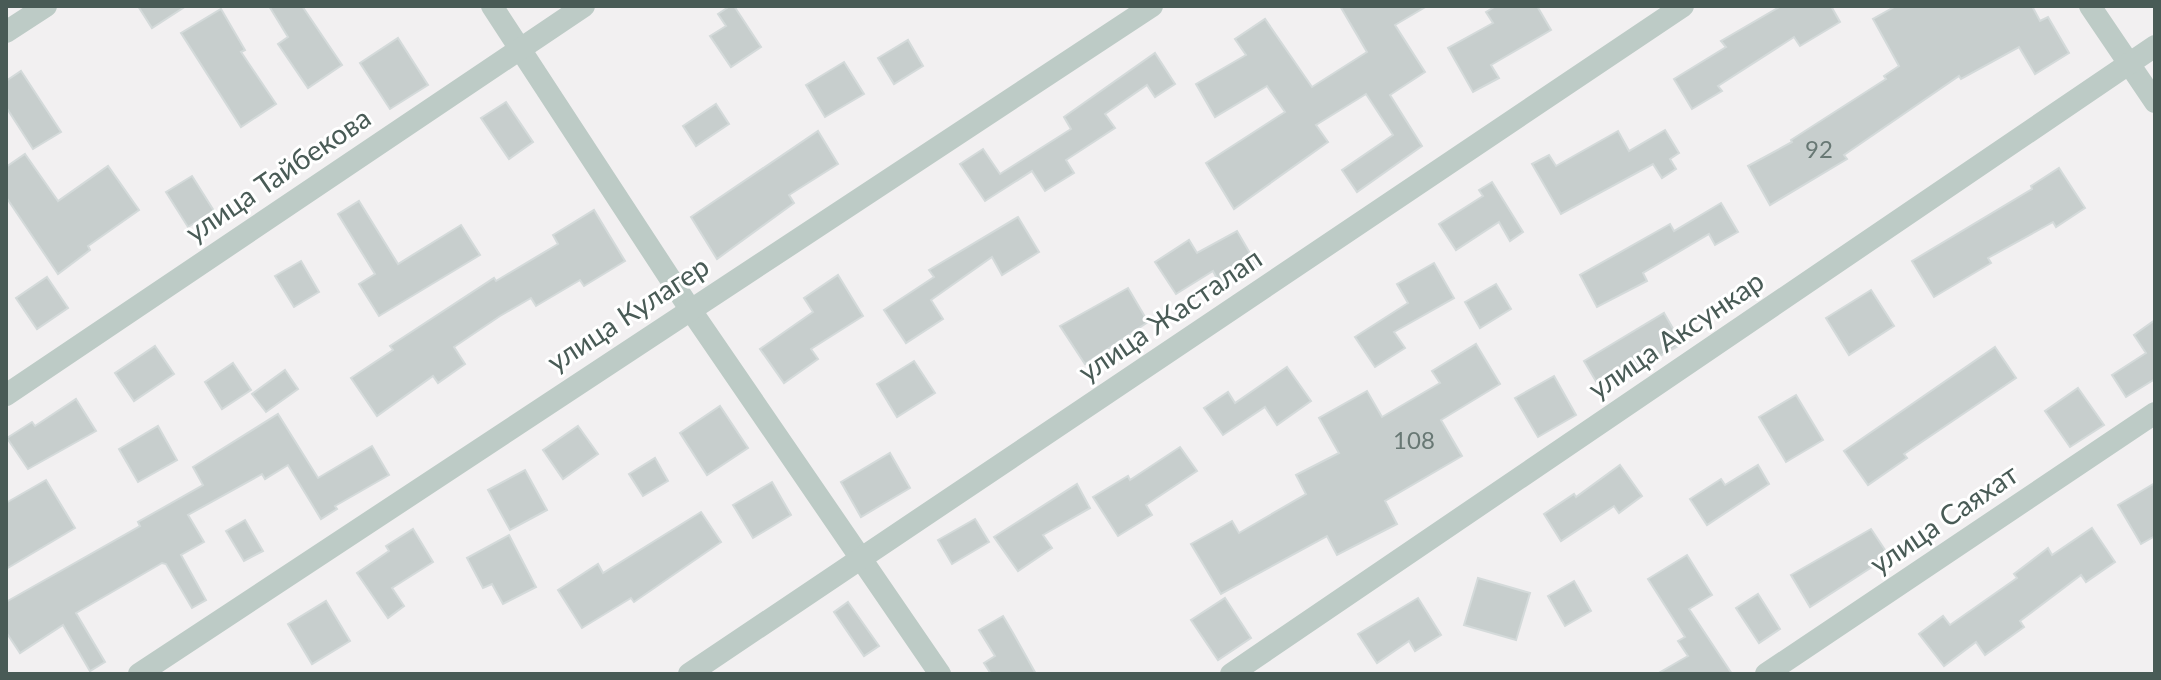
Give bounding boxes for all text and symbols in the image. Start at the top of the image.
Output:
street label: улица Тайбекова [178,100,376,249]
house number: 92 [1805,134,1833,163]
street label: улица Жасталап [1071,240,1268,388]
street label: улица Кулагер [540,248,715,378]
street label: улица Аксункар [1581,263,1770,405]
house number: 108 [1393,425,1435,454]
street label: улица Саяхат [1863,456,2024,580]

